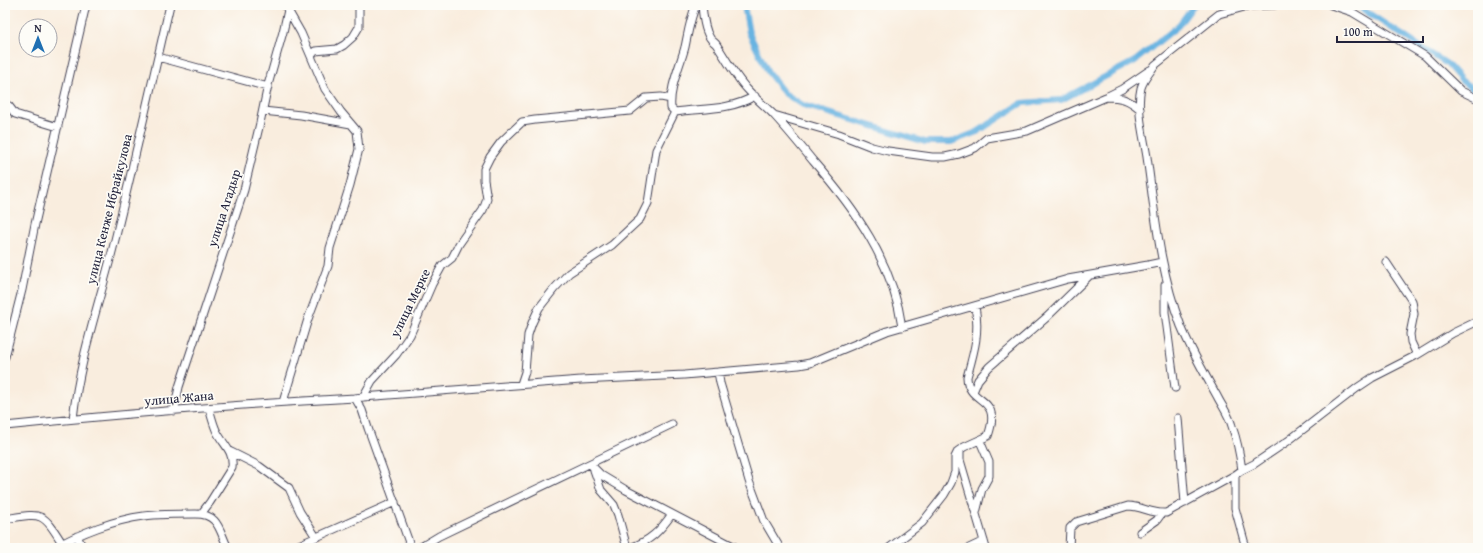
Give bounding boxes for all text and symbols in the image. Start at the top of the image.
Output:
north arrow [18,18,58,58]
scale bar [1337,18,1423,44]
text: N [34,20,42,36]
text: 100 m [1343,23,1373,40]
street label: улица Кенже Ибрайкулова [81,131,137,287]
street label: улица Агадыр [202,167,246,250]
street label: улица Мерке [385,265,435,341]
street label: улица Жана [143,385,215,411]

